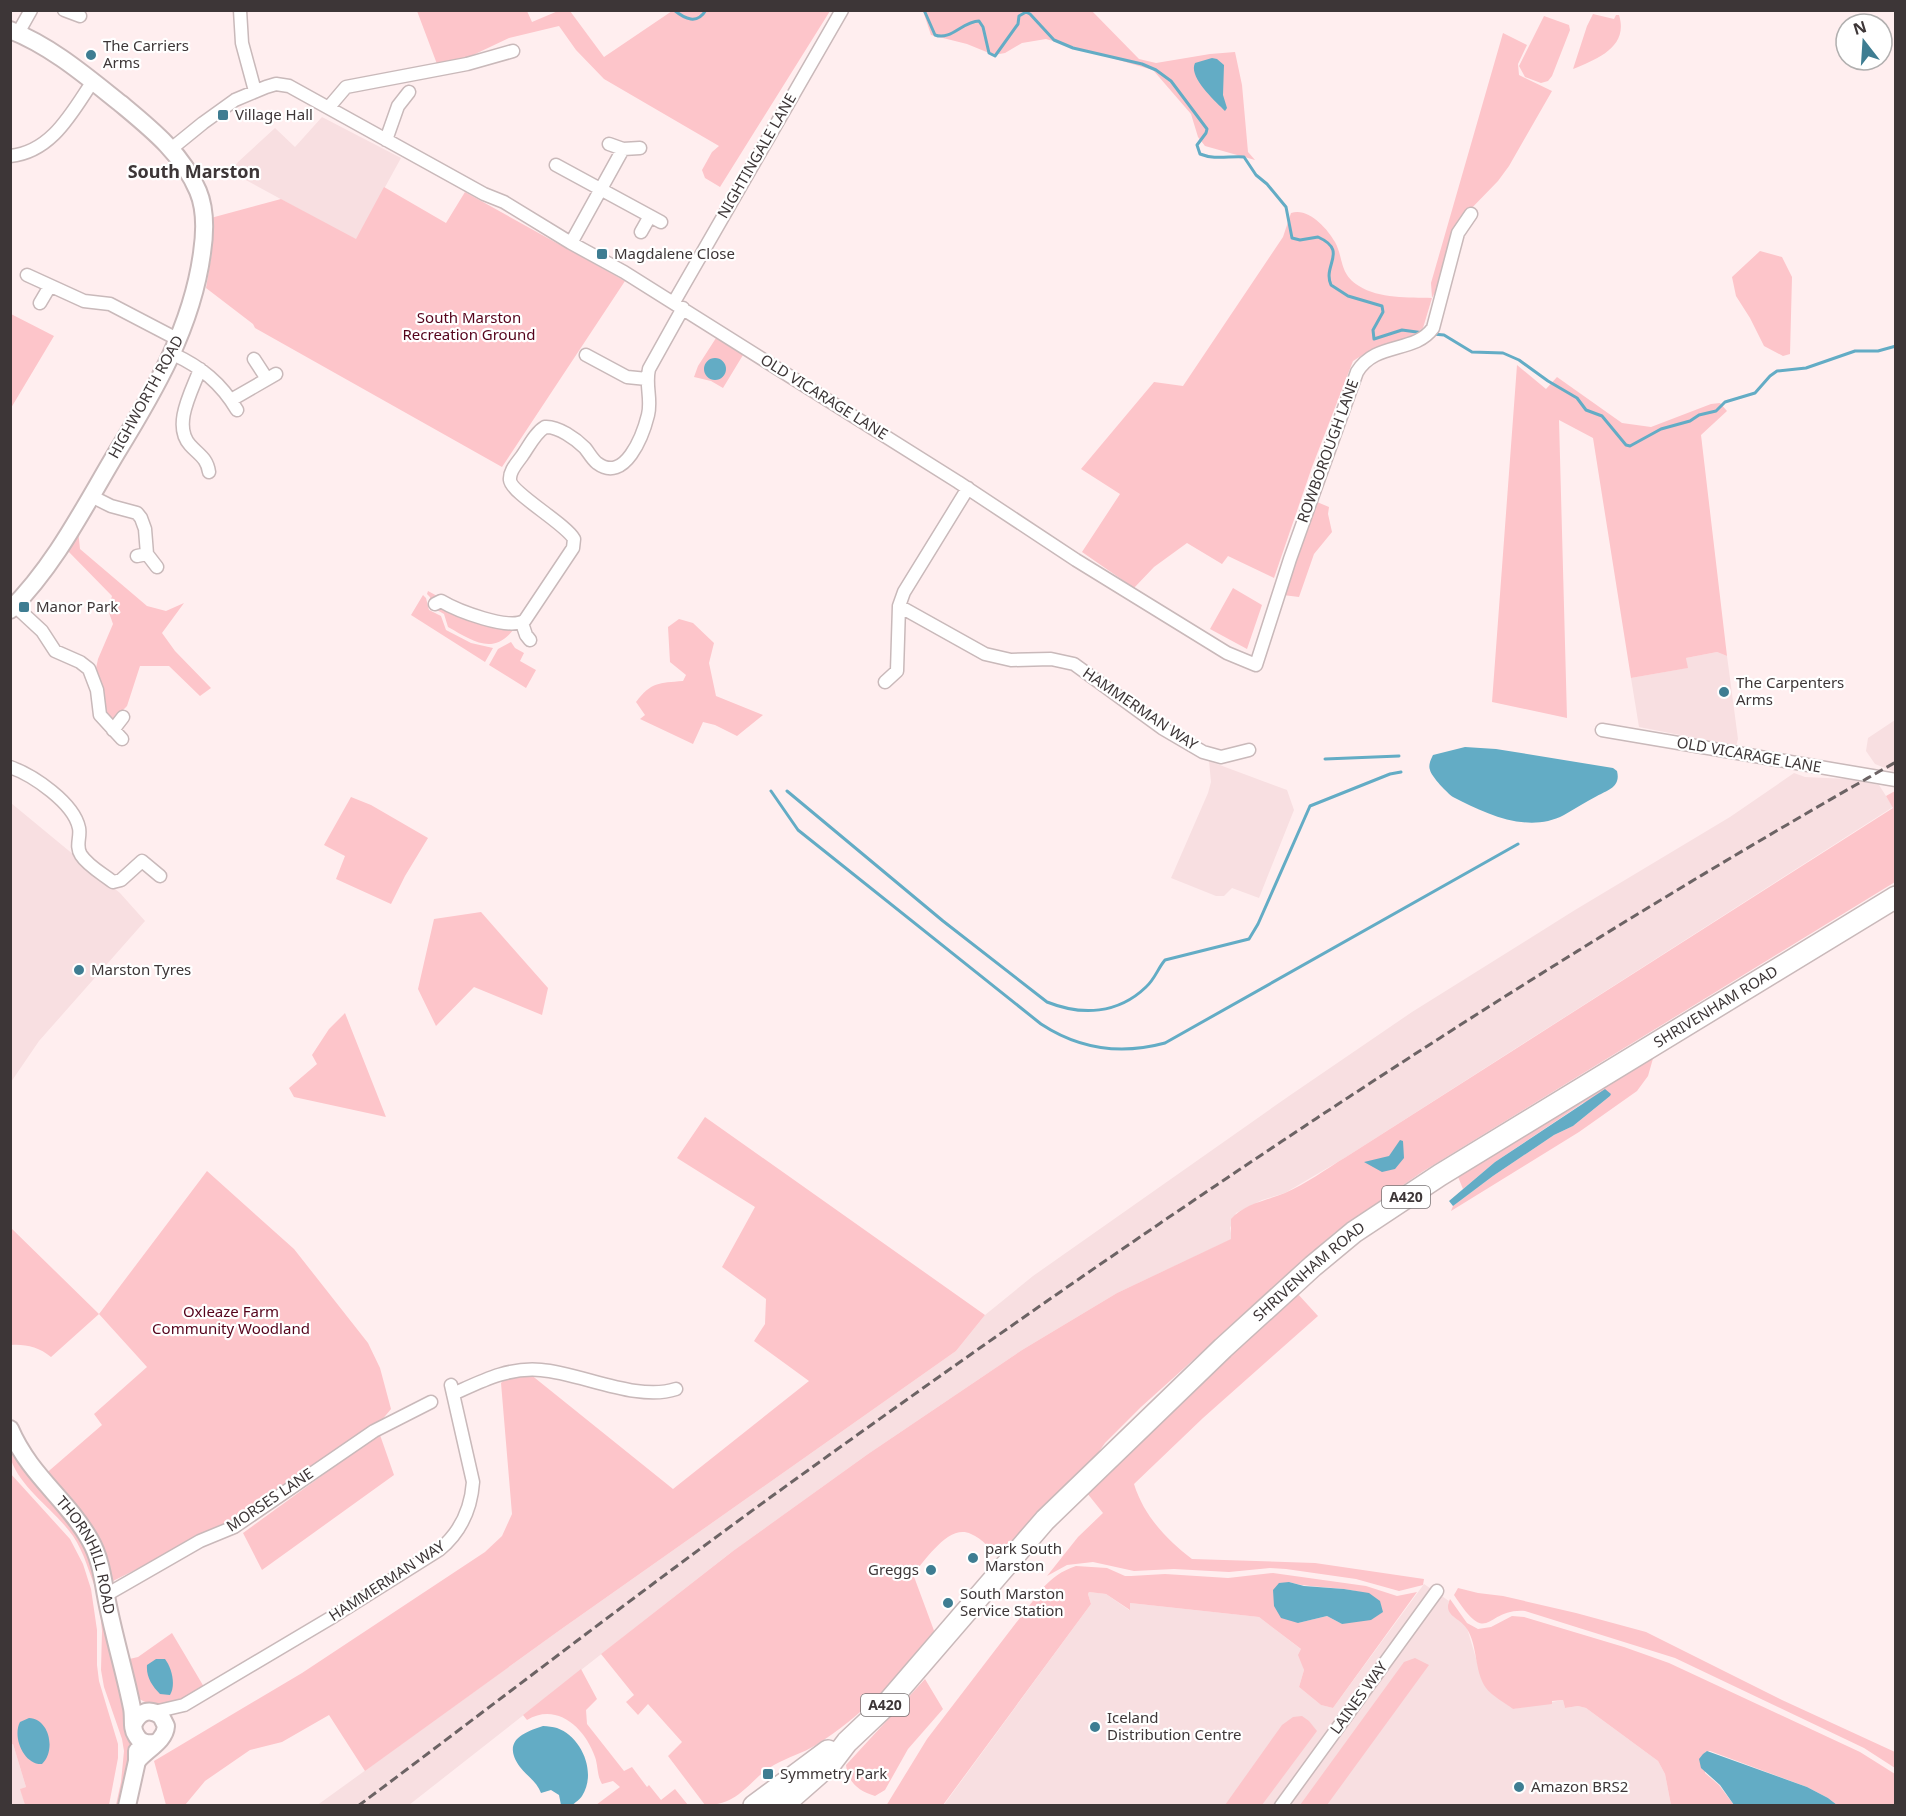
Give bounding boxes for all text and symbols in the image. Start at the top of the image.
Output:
north arrow [1834,12,1894,72]
text: N [1850,15,1869,40]
place label: The Carriers Arms [103,35,189,72]
marker: The Carriers Arms [84,48,98,62]
street label: NIGHTINGALE LANE [712,89,800,222]
place label: Village Hall [235,104,313,124]
marker: Village Hall [216,108,230,122]
district label: South Marston [128,159,260,183]
place label: Magdalene Close [614,243,735,263]
marker: Magdalene Close [595,247,609,261]
park label: South Marston Recreation Ground [403,307,535,344]
street label: HIGHWORTH ROAD [103,331,187,462]
street label: OLD VICARAGE LANE [757,349,892,443]
street label: ROWBOROUGH LANE [1292,376,1362,525]
place label: Manor Park [36,596,118,616]
marker: Manor Park [17,600,31,614]
street label: HAMMERMAN WAY [1079,662,1202,754]
place label: The Carpenters Arms [1736,672,1844,709]
marker: The Carpenters Arms [1717,685,1731,699]
street label: OLD VICARAGE LANE [1675,731,1823,777]
place label: Marston Tyres [91,959,191,979]
street label: SHRIVENHAM ROAD [1649,960,1781,1052]
marker: Marston Tyres [72,963,86,977]
road number: A420 [1382,1186,1430,1208]
street label: SHRIVENHAM ROAD [1248,1217,1368,1325]
park label: Oxleaze Farm Community Woodland [152,1301,310,1338]
street label: MORSES LANE [222,1463,317,1536]
street label: THORNHILL ROAD [52,1491,121,1616]
street label: HAMMERMAN WAY [325,1535,449,1625]
place label: park South Marston [985,1538,1062,1575]
marker: park South Marston [966,1551,980,1565]
place label: Greggs [868,1559,919,1579]
marker: Greggs [924,1563,938,1577]
place label: South Marston Service Station [960,1583,1064,1620]
marker: South Marston Service Station [941,1596,955,1610]
street label: LAINES WAY [1325,1657,1392,1738]
road number: A420 [861,1694,909,1716]
place label: Iceland Distribution Centre [1107,1707,1242,1744]
marker: Iceland Distribution Centre [1088,1720,1102,1734]
place label: Symmetry Park [780,1763,887,1783]
marker: Symmetry Park [761,1767,775,1781]
place label: Amazon BRS2 [1531,1776,1628,1796]
marker: Amazon BRS2 [1512,1780,1526,1794]

